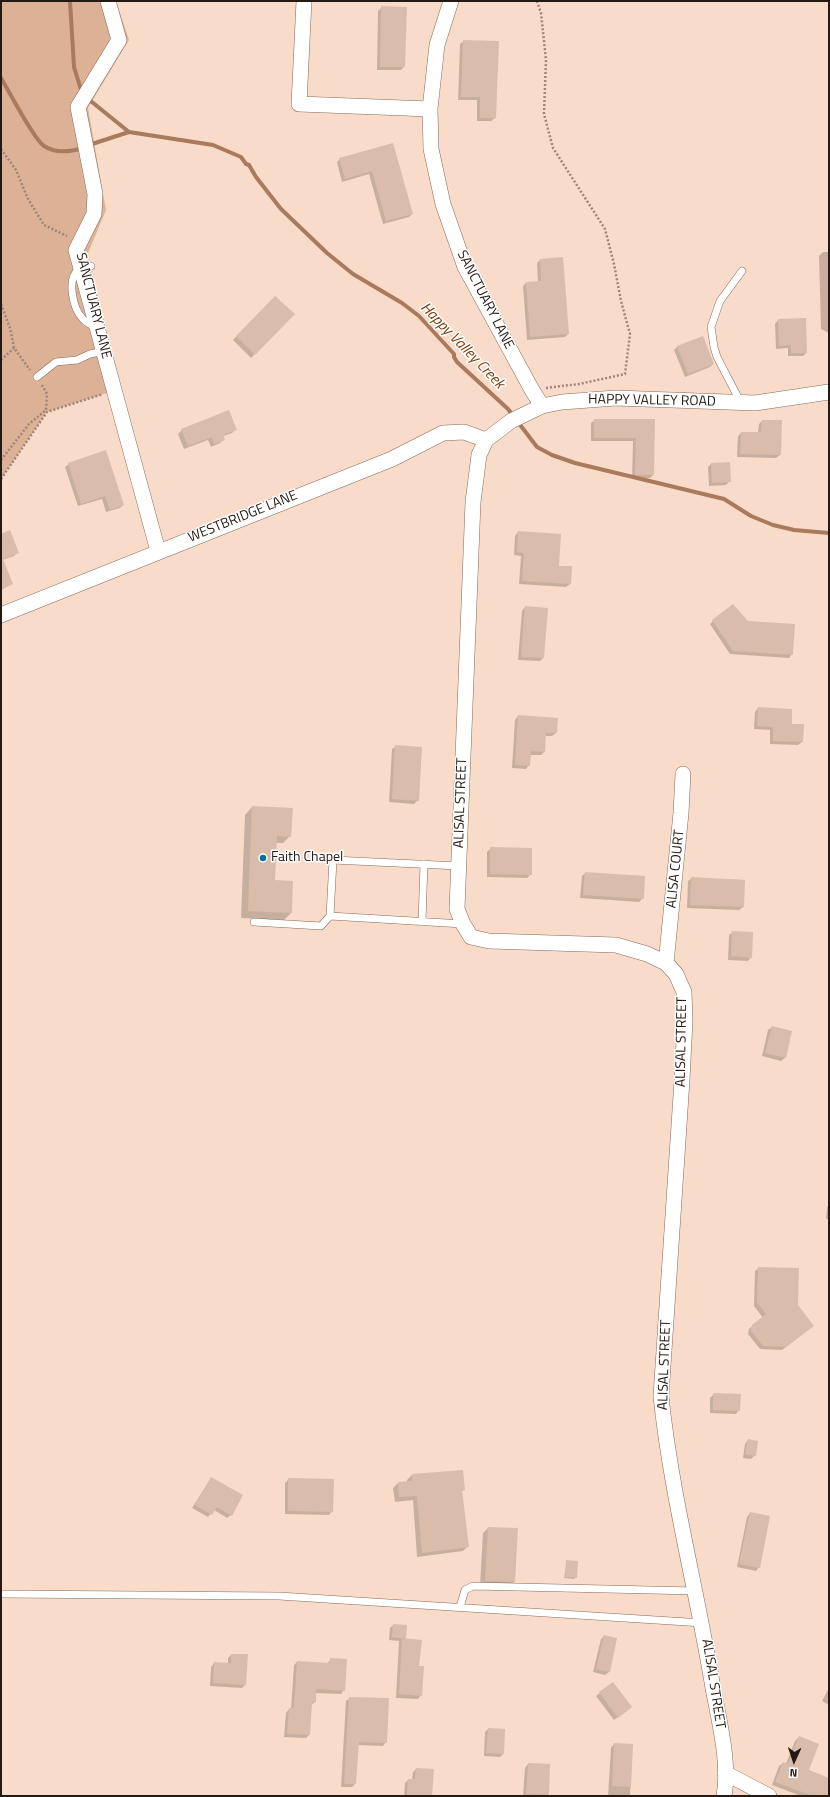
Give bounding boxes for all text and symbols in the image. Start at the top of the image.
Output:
street label: SANCTUARY LANE [453,248,517,352]
street label: SANCTUARY LANE [72,251,114,361]
water label: Happy Valley Creek [416,299,508,393]
street label: HAPPY VALLEY ROAD [588,391,716,411]
street label: WESTBRIDGE LANE [186,487,300,547]
street label: ALISAL STREET [451,757,471,849]
street label: ALISA COURT [664,829,688,909]
place label: Faith Chapel [271,850,343,866]
marker: Faith Chapel [258,853,268,863]
street label: ALISAL STREET [673,997,691,1087]
street label: ALISAL STREET [655,1319,675,1411]
street label: ALISAL STREET [698,1638,728,1730]
north arrow [774,1741,814,1781]
text: N [789,1765,798,1781]

